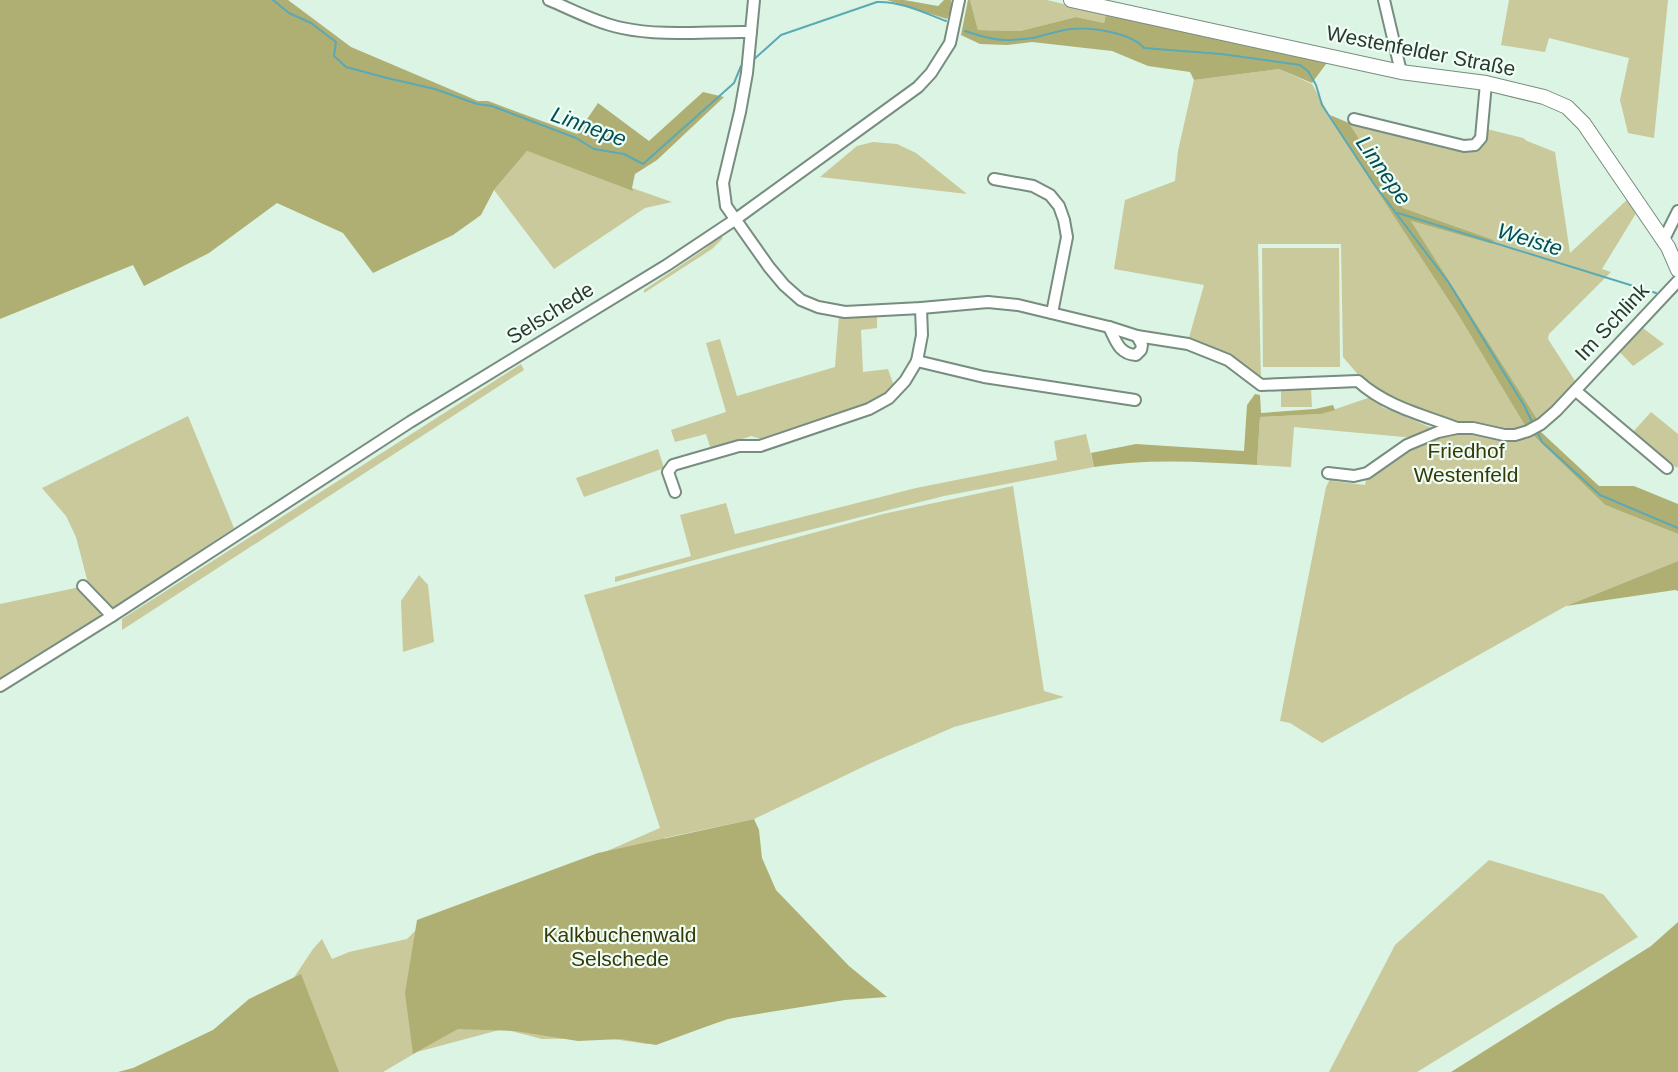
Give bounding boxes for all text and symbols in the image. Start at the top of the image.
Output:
street label: Westenfelder Straße [1325,21,1518,80]
water label: Linnepe [548,101,630,152]
water label: Linnepe [1351,131,1416,210]
water label: Weiste [1494,218,1565,261]
street label: Selschede [502,277,597,348]
street label: Im Schlink [1570,278,1653,365]
park label: Friedhof Westenfeld [1414,439,1518,486]
park label: Kalkbuchenwald Selschede [544,923,696,970]

